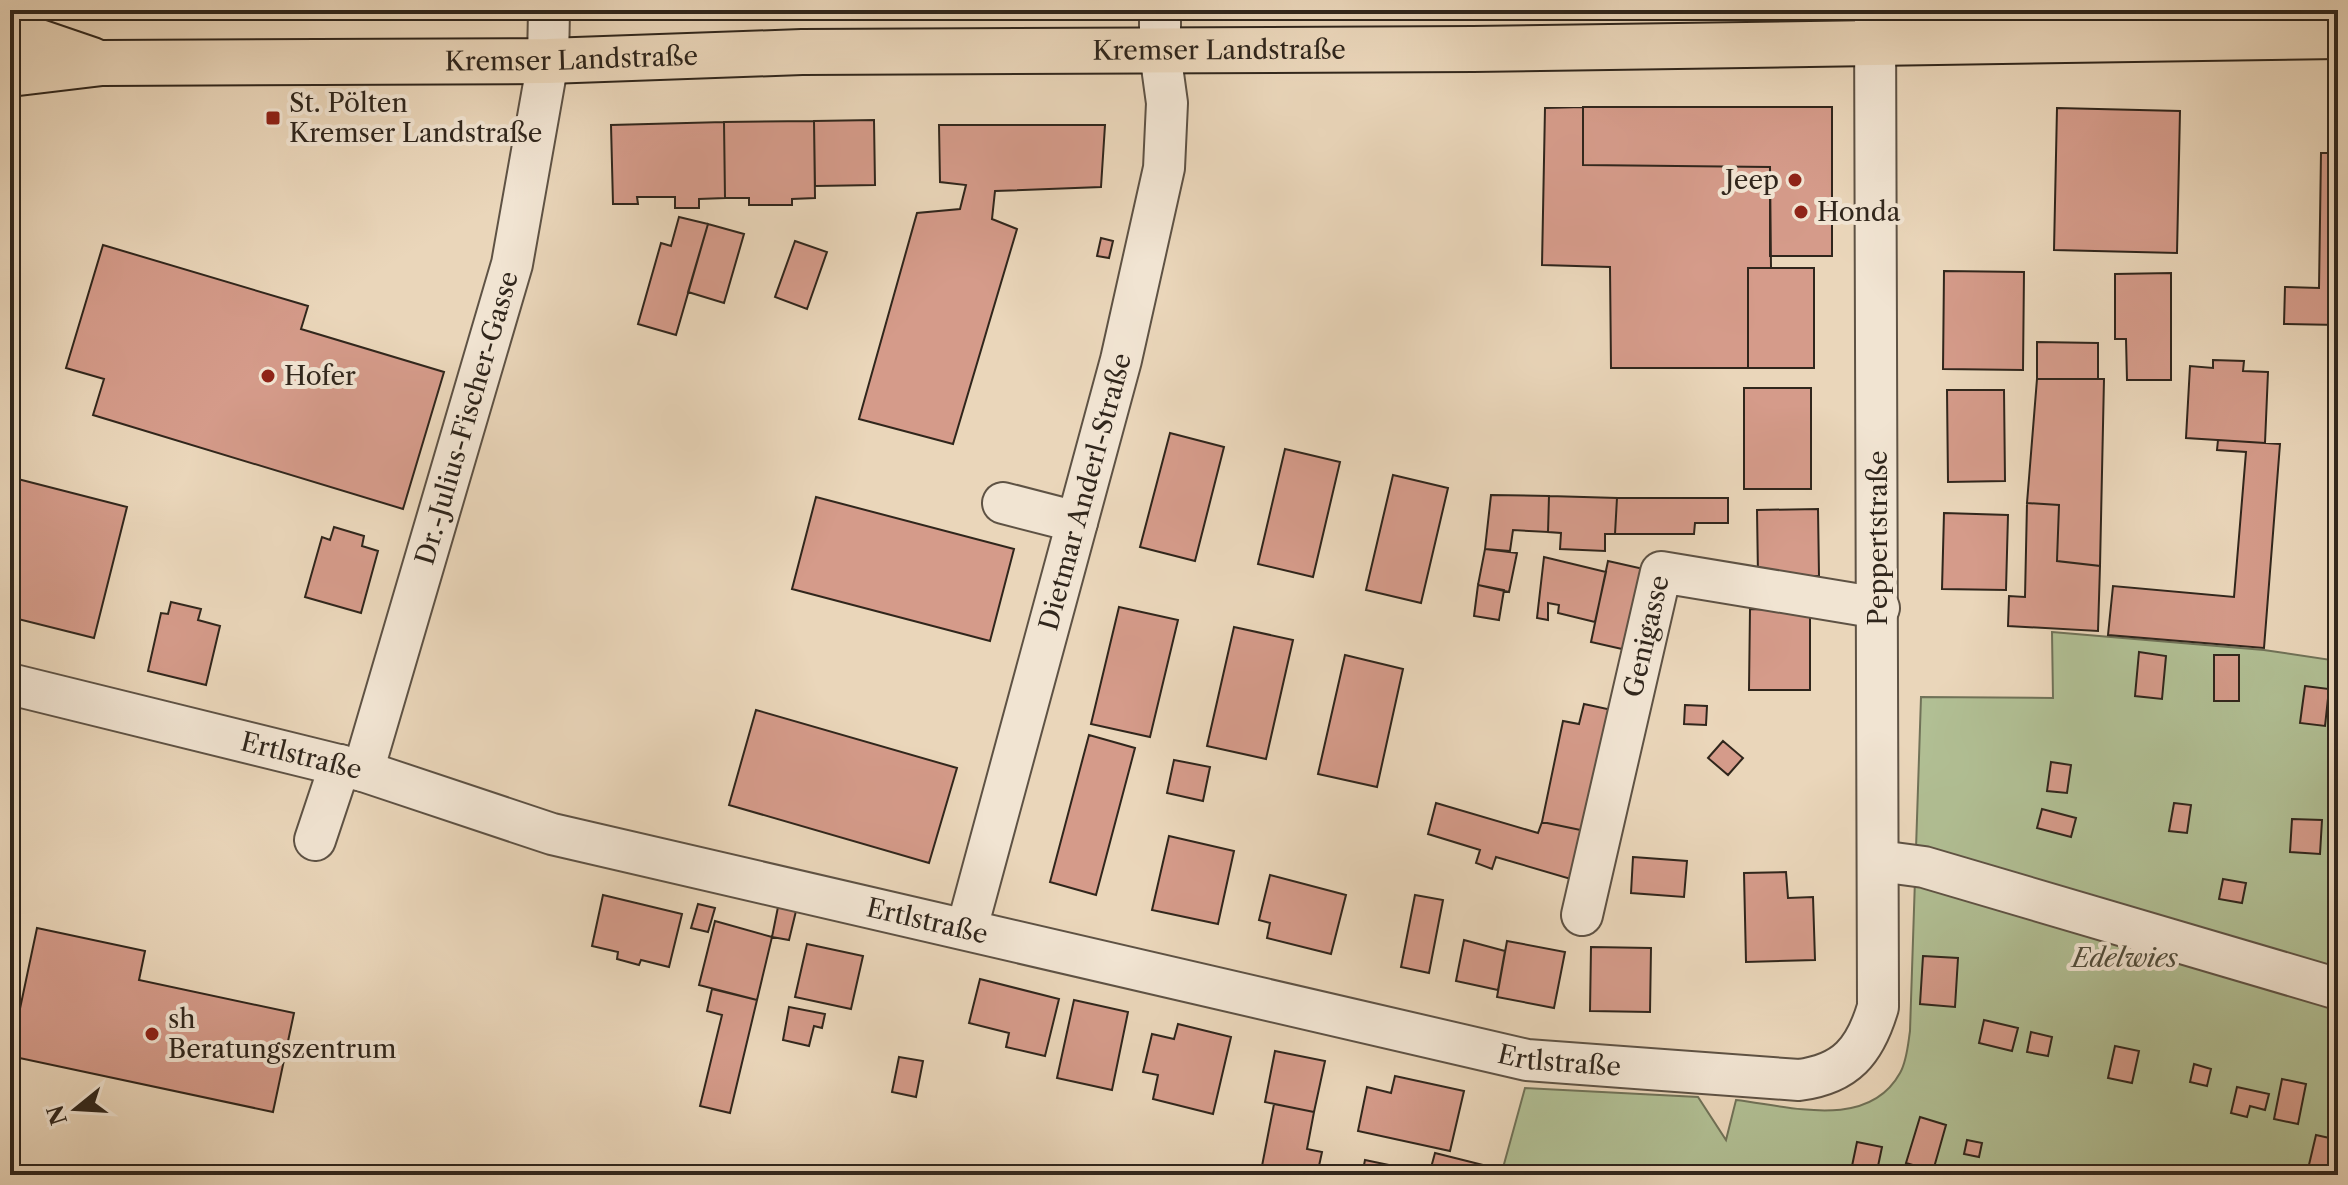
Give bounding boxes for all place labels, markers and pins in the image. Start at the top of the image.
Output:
place label: St. Pölten Kremser Landstraße [289,87,542,149]
marker: St. Pölten Kremser Landstraße [264,109,282,127]
place label: Jeep [1721,164,1779,196]
marker: Jeep [1786,171,1804,189]
place label: Honda [1817,196,1901,228]
marker: Honda [1792,203,1810,221]
place label: Hofer [284,360,356,392]
marker: Hofer [259,367,277,385]
place label: sh Beratungszentrum [168,1003,396,1065]
marker: sh Beratungszentrum [143,1025,161,1043]

